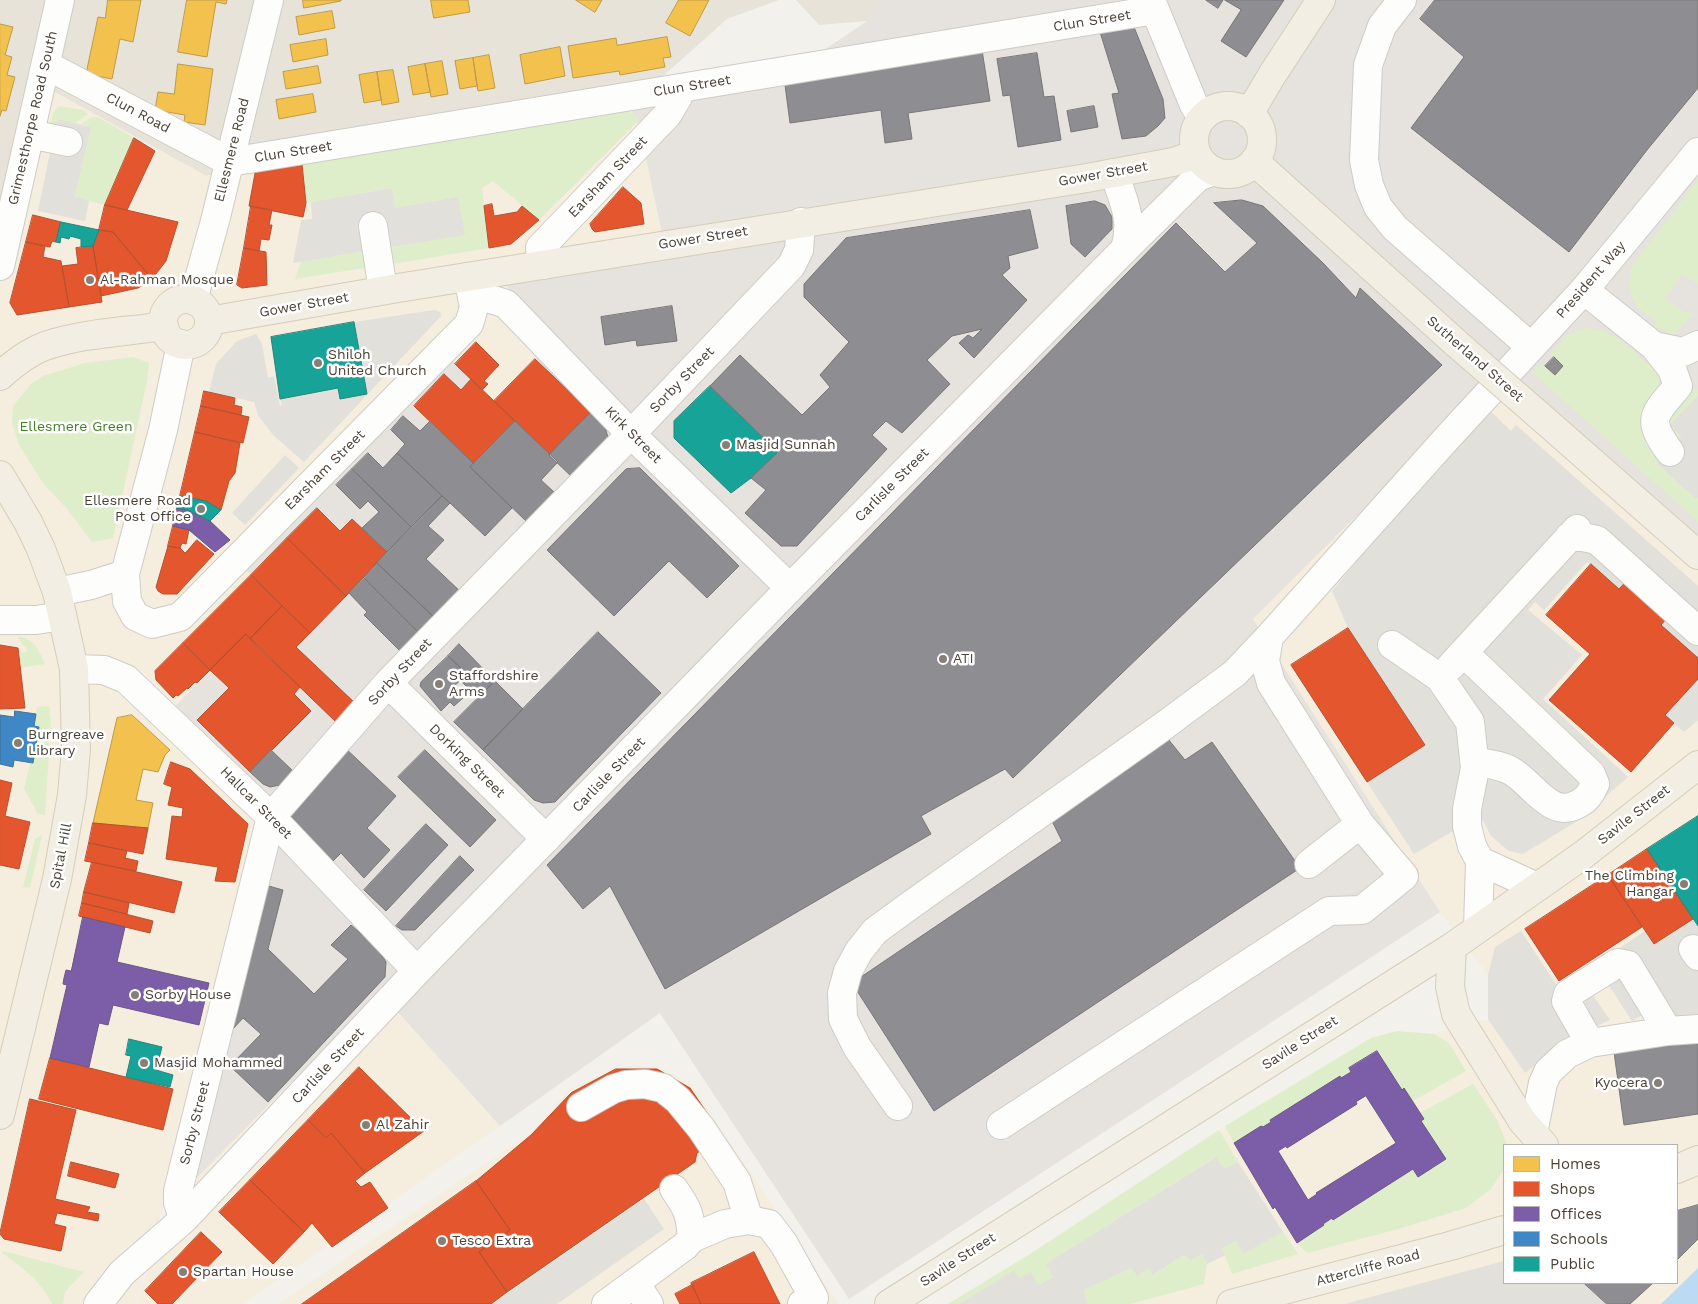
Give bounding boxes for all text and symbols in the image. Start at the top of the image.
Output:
street label: Clun Street [1052,7,1132,35]
street label: Grimesthorpe Road South [5,29,61,207]
street label: Clun Street [652,72,732,100]
street label: Clun Road [103,89,173,137]
street label: Ellesmere Road [211,96,253,204]
street label: Earsham Street [565,133,651,221]
street label: Clun Street [253,138,333,166]
street label: Gower Street [1057,158,1149,190]
street label: Gower Street [657,223,749,253]
street label: President Way [1553,238,1629,322]
place label: Al-Rahman Mosque [100,272,234,288]
marker: Al-Rahman Mosque [84,274,96,286]
street label: Gower Street [258,289,350,321]
street label: Sutherland Street [1423,312,1527,406]
street label: Sorby Street [646,343,718,417]
place label: Shiloh United Church [328,347,427,380]
marker: Shiloh United Church [312,357,324,369]
street label: Kirk Street [601,403,665,467]
park label: Ellesmere Green [19,419,133,435]
street label: Earsham Street [281,426,369,514]
place label: Masjid Sunnah [736,437,836,453]
marker: Masjid Sunnah [720,439,732,451]
street label: Carlisle Street [851,444,933,526]
place label: Ellesmere Road Post Office [84,493,191,526]
marker: Ellesmere Road Post Office [195,503,207,515]
street label: Sorby Street [365,635,435,709]
place label: ATI [953,651,974,667]
marker: ATI [937,653,949,665]
place label: Staffordshire Arms [449,668,539,700]
marker: Staffordshire Arms [433,678,445,690]
street label: Dorking Street [426,721,508,801]
place label: Burngreave Library [28,727,104,760]
street label: Carlisle Street [569,734,649,816]
marker: Burngreave Library [12,737,24,749]
street label: Hallcar Street [216,763,296,843]
street label: Savile Street [1595,782,1673,848]
street label: Spital Hill [46,822,76,890]
place label: The Climbing Hangar [1585,868,1674,900]
marker: The Climbing Hangar [1678,878,1690,890]
place label: Sorby House [145,987,231,1003]
marker: Sorby House [129,989,141,1001]
street label: Savile Street [1259,1012,1341,1074]
street label: Carlisle Street [288,1024,368,1108]
place label: Masjid Mohammed [154,1055,283,1071]
marker: Masjid Mohammed [138,1057,150,1069]
place label: Kyocera [1594,1075,1648,1091]
marker: Kyocera [1652,1077,1664,1089]
street label: Sorby Street [176,1079,214,1167]
place label: Al Zahir [376,1117,429,1133]
marker: Al Zahir [360,1119,372,1131]
legend [1503,1144,1678,1284]
text: Homes [1550,1155,1601,1173]
text: Shops [1550,1180,1595,1198]
text: Offices [1550,1205,1602,1223]
street label: Savile Street [917,1229,999,1291]
text: Schools [1550,1230,1608,1248]
place label: Tesco Extra [452,1233,531,1249]
marker: Tesco Extra [436,1235,448,1247]
street label: Attercliffe Road [1314,1246,1422,1290]
text: Public [1550,1255,1595,1273]
place label: Spartan House [193,1264,294,1280]
marker: Spartan House [177,1266,189,1278]

